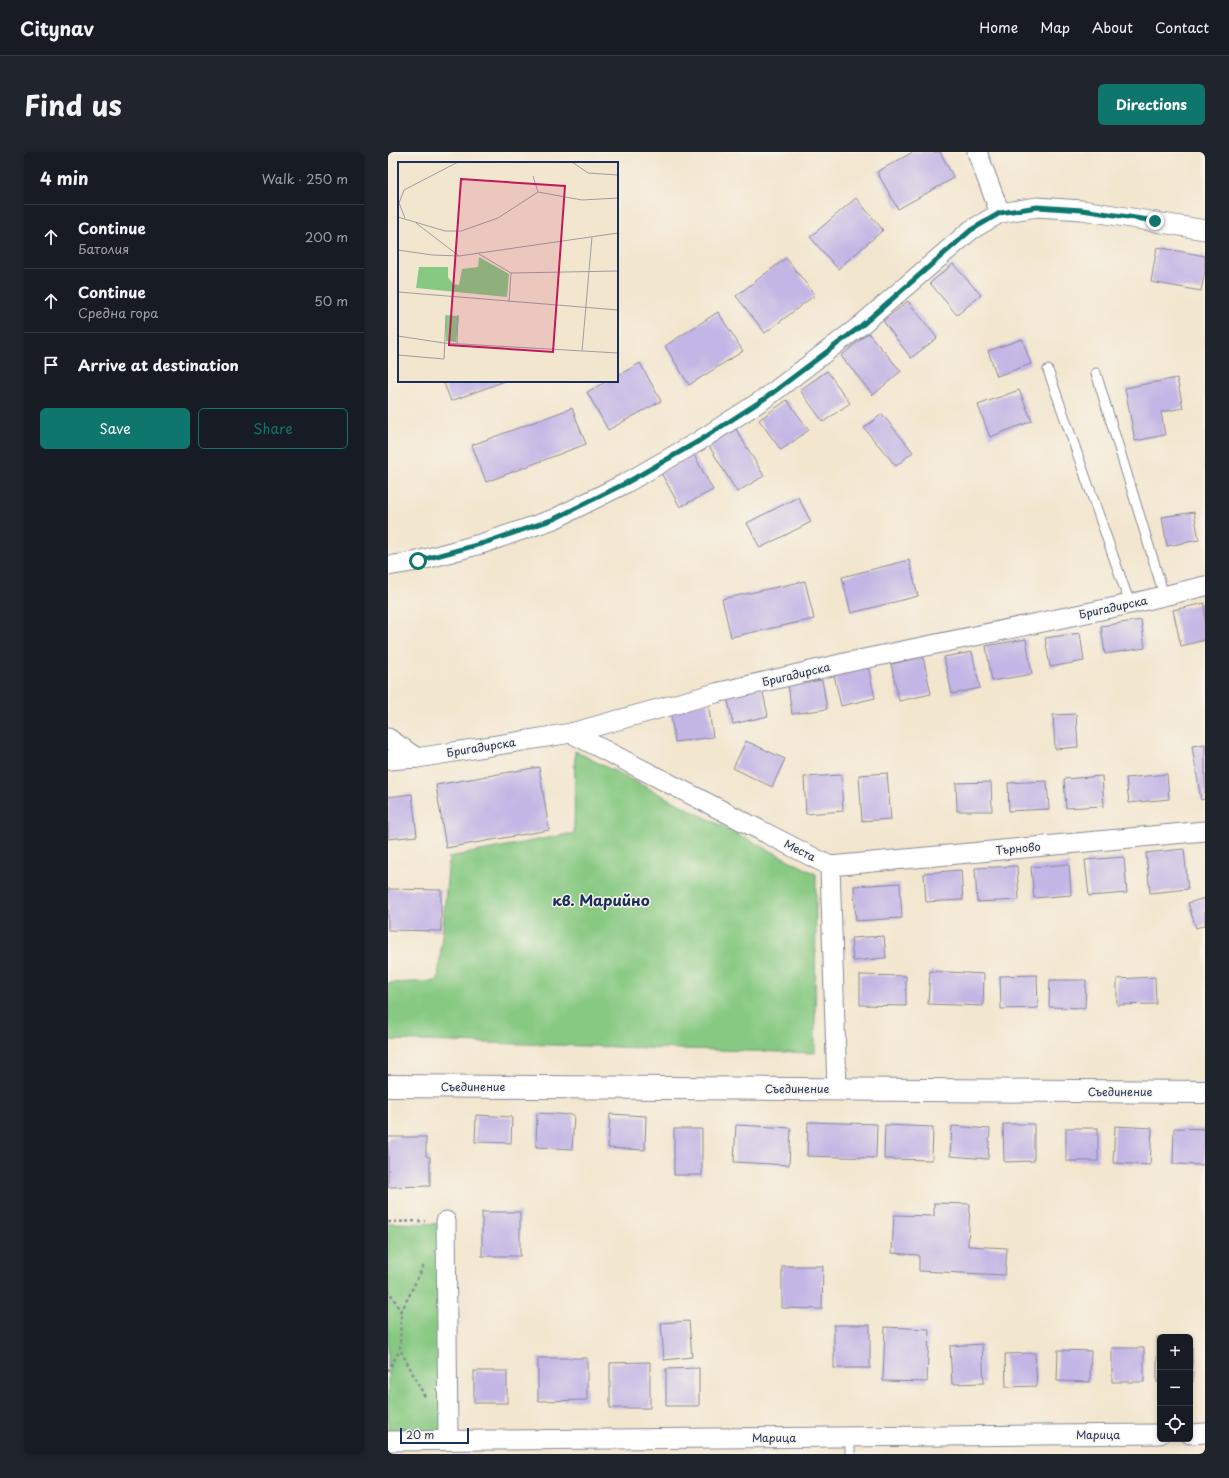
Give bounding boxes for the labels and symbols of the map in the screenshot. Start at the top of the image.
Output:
inset map [398,162,618,382]
route end [1146,212,1164,230]
route start [409,552,427,570]
street label: Бригадирска [1077,591,1149,623]
street label: Бригадирска [760,658,832,690]
street label: Бригадирска [445,733,517,761]
street label: Места [781,835,819,865]
street label: Търново [995,838,1041,858]
district label: кв. Марийно [552,888,650,911]
street label: Съединение [441,1078,505,1095]
street label: Съединение [765,1080,829,1097]
street label: Съединение [1088,1083,1152,1100]
scale bar [400,1426,469,1445]
street label: Марица [1076,1426,1120,1443]
street label: Марица [752,1429,796,1446]

